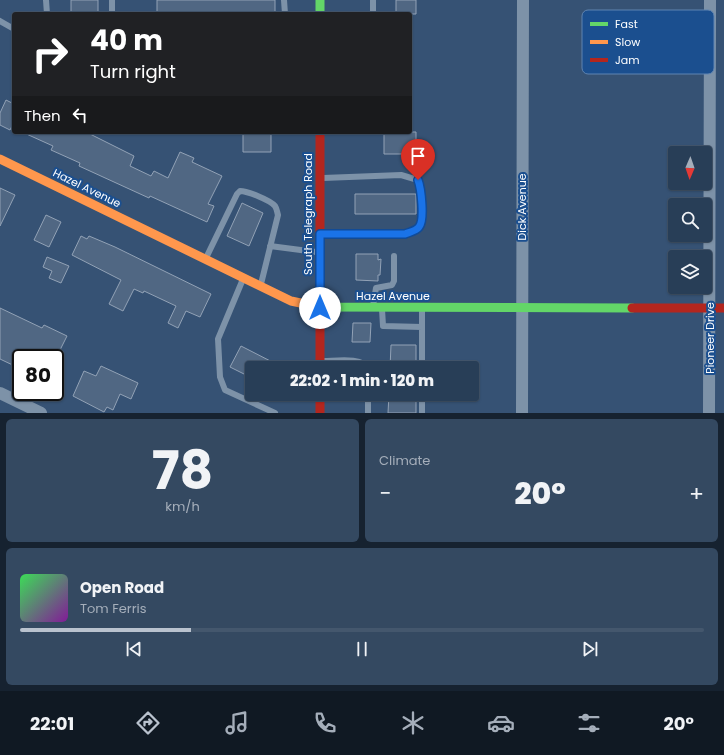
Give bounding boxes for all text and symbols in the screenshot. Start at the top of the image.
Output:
legend [582,10,714,74]
text: Fast [615,16,638,32]
text: 40 m [90,21,163,60]
icon: right [24,28,76,80]
text: Slow [615,34,640,50]
text: Jam [615,52,640,68]
text: Turn right [90,59,176,84]
icon: left [69,104,91,126]
text: Then [24,105,61,126]
pin [401,139,435,180]
icon: arrive [407,145,429,167]
north arrow [668,146,712,190]
map controls [668,146,712,294]
street label: South Telegraph Road [300,153,316,275]
street label: Hazel Avenue [50,165,124,211]
street label: Dick Avenue [514,173,530,241]
button: search [668,198,712,242]
button: layers [668,250,712,294]
position arrow [299,287,341,329]
street label: Hazel Avenue [356,288,430,304]
street label: Pioneer Drive [702,302,718,374]
speed limit sign: 80 [12,349,64,401]
text: 22:02 · 1 min · 120 m [290,370,434,391]
text: 78 [152,434,213,507]
text: Climate [379,451,430,470]
text: 20° [514,472,566,515]
text: − [379,478,391,509]
text: + [689,478,704,509]
text: km/h [165,497,200,516]
text: Open Road [80,577,164,598]
text: Tom Ferris [80,599,147,618]
icon: previous [123,638,145,660]
icon: pause [351,638,373,660]
icon: next [579,638,601,660]
icon: directions [134,709,162,737]
icon: music [223,709,251,737]
icon: phone [311,709,339,737]
icon: climate [399,709,427,737]
icon: car [487,709,515,737]
icon: filters [575,709,603,737]
text: 22:01 [30,711,74,736]
text: 20° [663,711,694,736]

